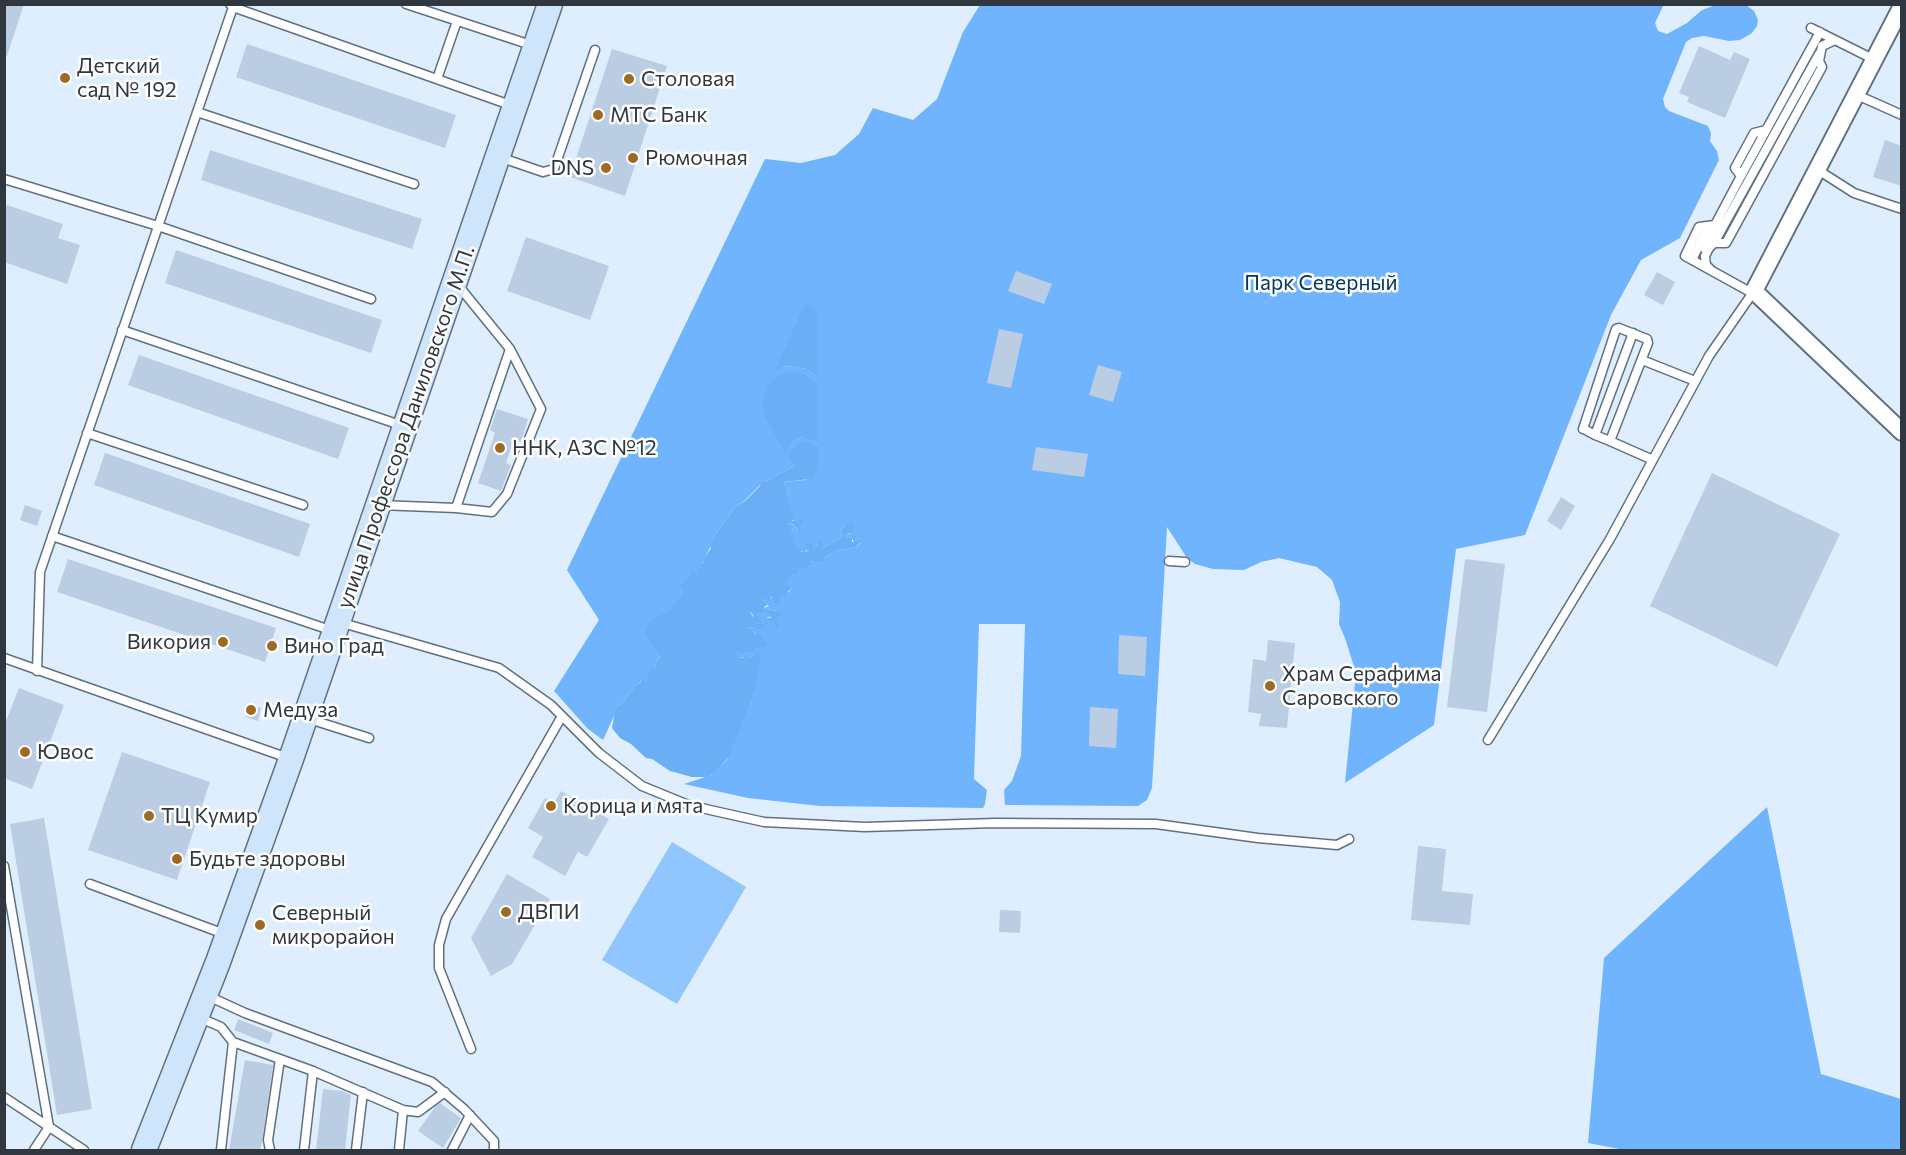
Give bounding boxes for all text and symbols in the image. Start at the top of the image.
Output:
place label: Детский сад № 192 [77,53,177,103]
place label: Столовая [641,66,735,92]
marker: Детский сад № 192 [58,71,72,85]
marker: Столовая [622,72,636,86]
place label: МТС Банк [610,102,708,128]
marker: МТС Банк [591,108,605,122]
place label: Рюмочная [645,145,748,171]
marker: Рюмочная [626,151,640,165]
place label: DNS [550,155,594,181]
marker: DNS [599,161,613,175]
street label: улица Профессора Даниловского М.П. [332,242,480,612]
park label: Парк Северный [1244,270,1398,296]
place label: ННК, АЗС №12 [512,435,657,461]
marker: ННК, АЗС №12 [493,441,507,455]
place label: Викория [127,629,211,655]
place label: Вино Град [284,633,384,659]
marker: Викория [216,635,230,649]
marker: Вино Град [265,639,279,653]
place label: Храм Серафима Саровского [1282,661,1441,711]
marker: Храм Серафима Саровского [1263,679,1277,693]
place label: Медуза [263,697,338,723]
marker: Медуза [244,703,258,717]
place label: Ювос [37,739,94,765]
marker: Ювос [18,745,32,759]
place label: Корица и мята [563,793,703,819]
marker: Корица и мята [544,799,558,813]
place label: ТЦ Кумир [161,803,258,829]
marker: ТЦ Кумир [142,809,156,823]
place label: Будьте здоровы [189,846,346,872]
marker: Будьте здоровы [170,852,184,866]
place label: ДВПИ [518,899,580,925]
place label: Северный микрорайон [272,900,395,950]
marker: ДВПИ [499,905,513,919]
marker: Северный микрорайон [253,918,267,932]

